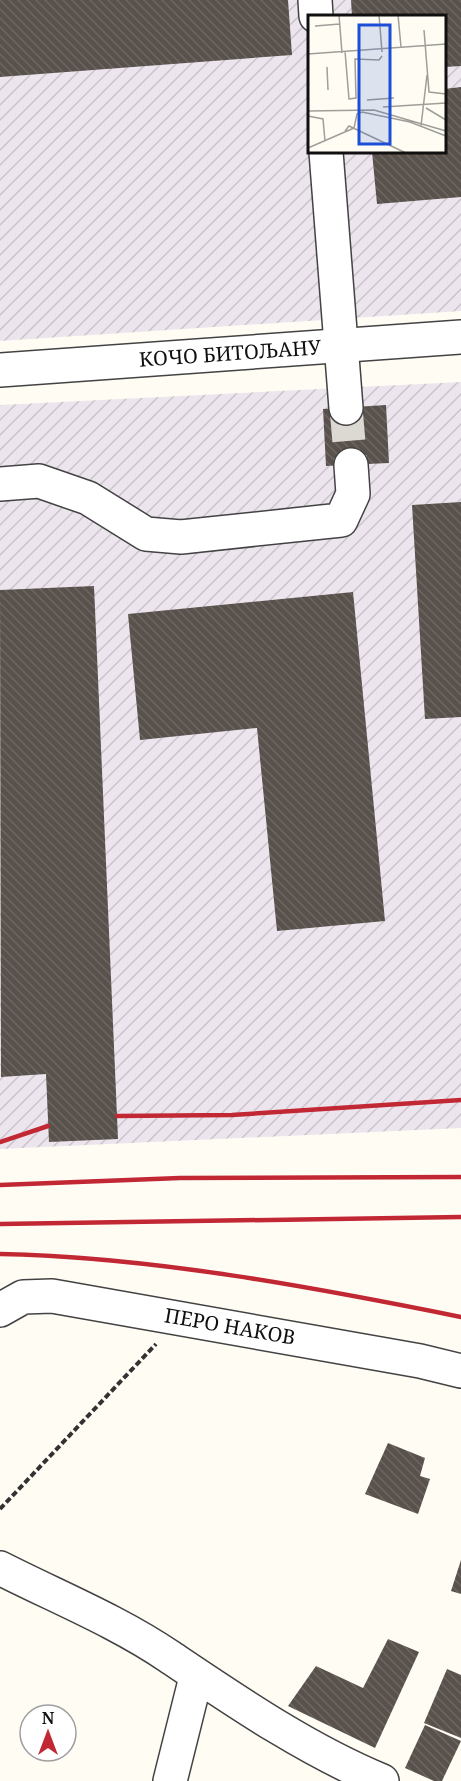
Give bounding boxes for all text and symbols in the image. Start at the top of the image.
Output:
inset map [308,15,446,153]
street label: КОЧО БИТОЉАНУ [138,333,323,373]
street label: ПЕРО НАКОВ [162,1301,298,1351]
north arrow [18,1703,78,1763]
text: N [42,1707,55,1729]

